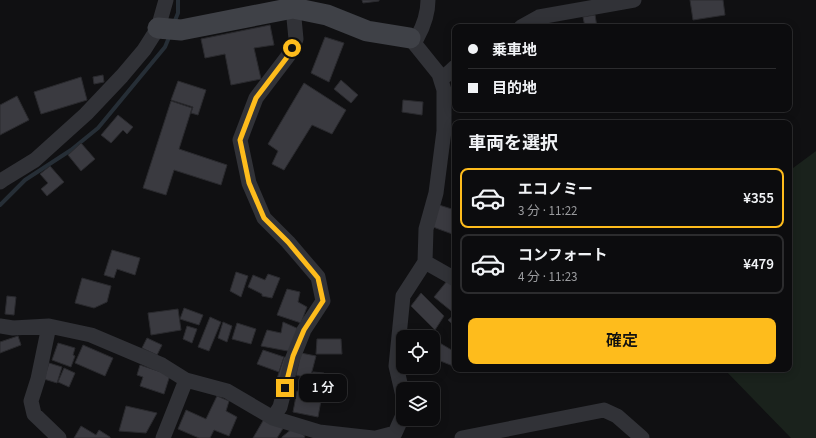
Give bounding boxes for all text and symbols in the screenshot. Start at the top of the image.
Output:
route start [283,39,301,57]
text: 乗車地 [492,40,537,61]
text: 目的地 [492,78,537,99]
text: 車両を選択 [468,131,558,156]
text: エコノミー [518,179,593,200]
icon: car [470,180,506,216]
text: ¥355 [743,188,774,209]
text: 3 分 · 11:22 [518,202,578,220]
text: コンフォート [518,245,608,266]
icon: car [470,246,506,282]
text: ¥479 [743,254,774,275]
text: 4 分 · 11:23 [518,268,578,286]
button: 確定 [468,318,776,364]
map controls [396,330,440,426]
button: locate [396,330,440,374]
callout: 1 分 [299,374,347,402]
route end [276,379,294,397]
text: 1 分 [312,379,334,397]
button: layers [396,382,440,426]

